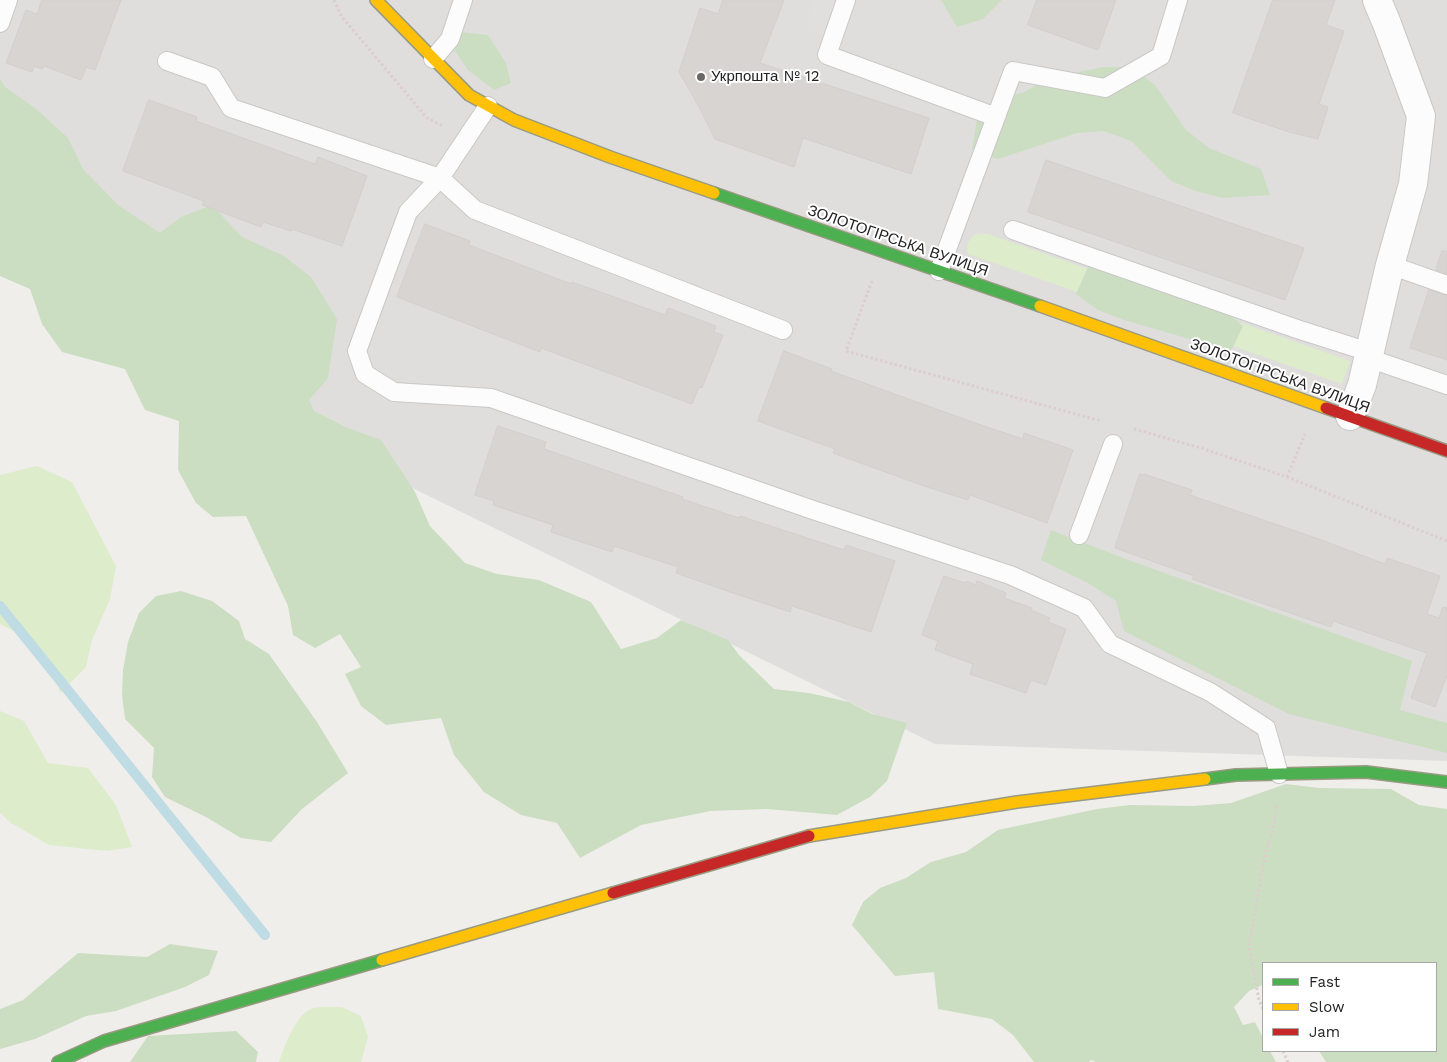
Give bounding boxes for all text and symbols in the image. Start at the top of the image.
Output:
place label: Укрпошта № 12 [711,68,820,86]
marker: Укрпошта № 12 [695,71,707,83]
street label: ЗОЛОТОГІРСЬКА ВУЛИЦЯ [805,202,991,280]
street label: ЗОЛОТОГІРСЬКА ВУЛИЦЯ [1188,335,1372,417]
legend [1262,962,1437,1052]
text: Fast [1309,973,1340,991]
text: Slow [1309,998,1345,1016]
text: Jam [1309,1023,1340,1041]

